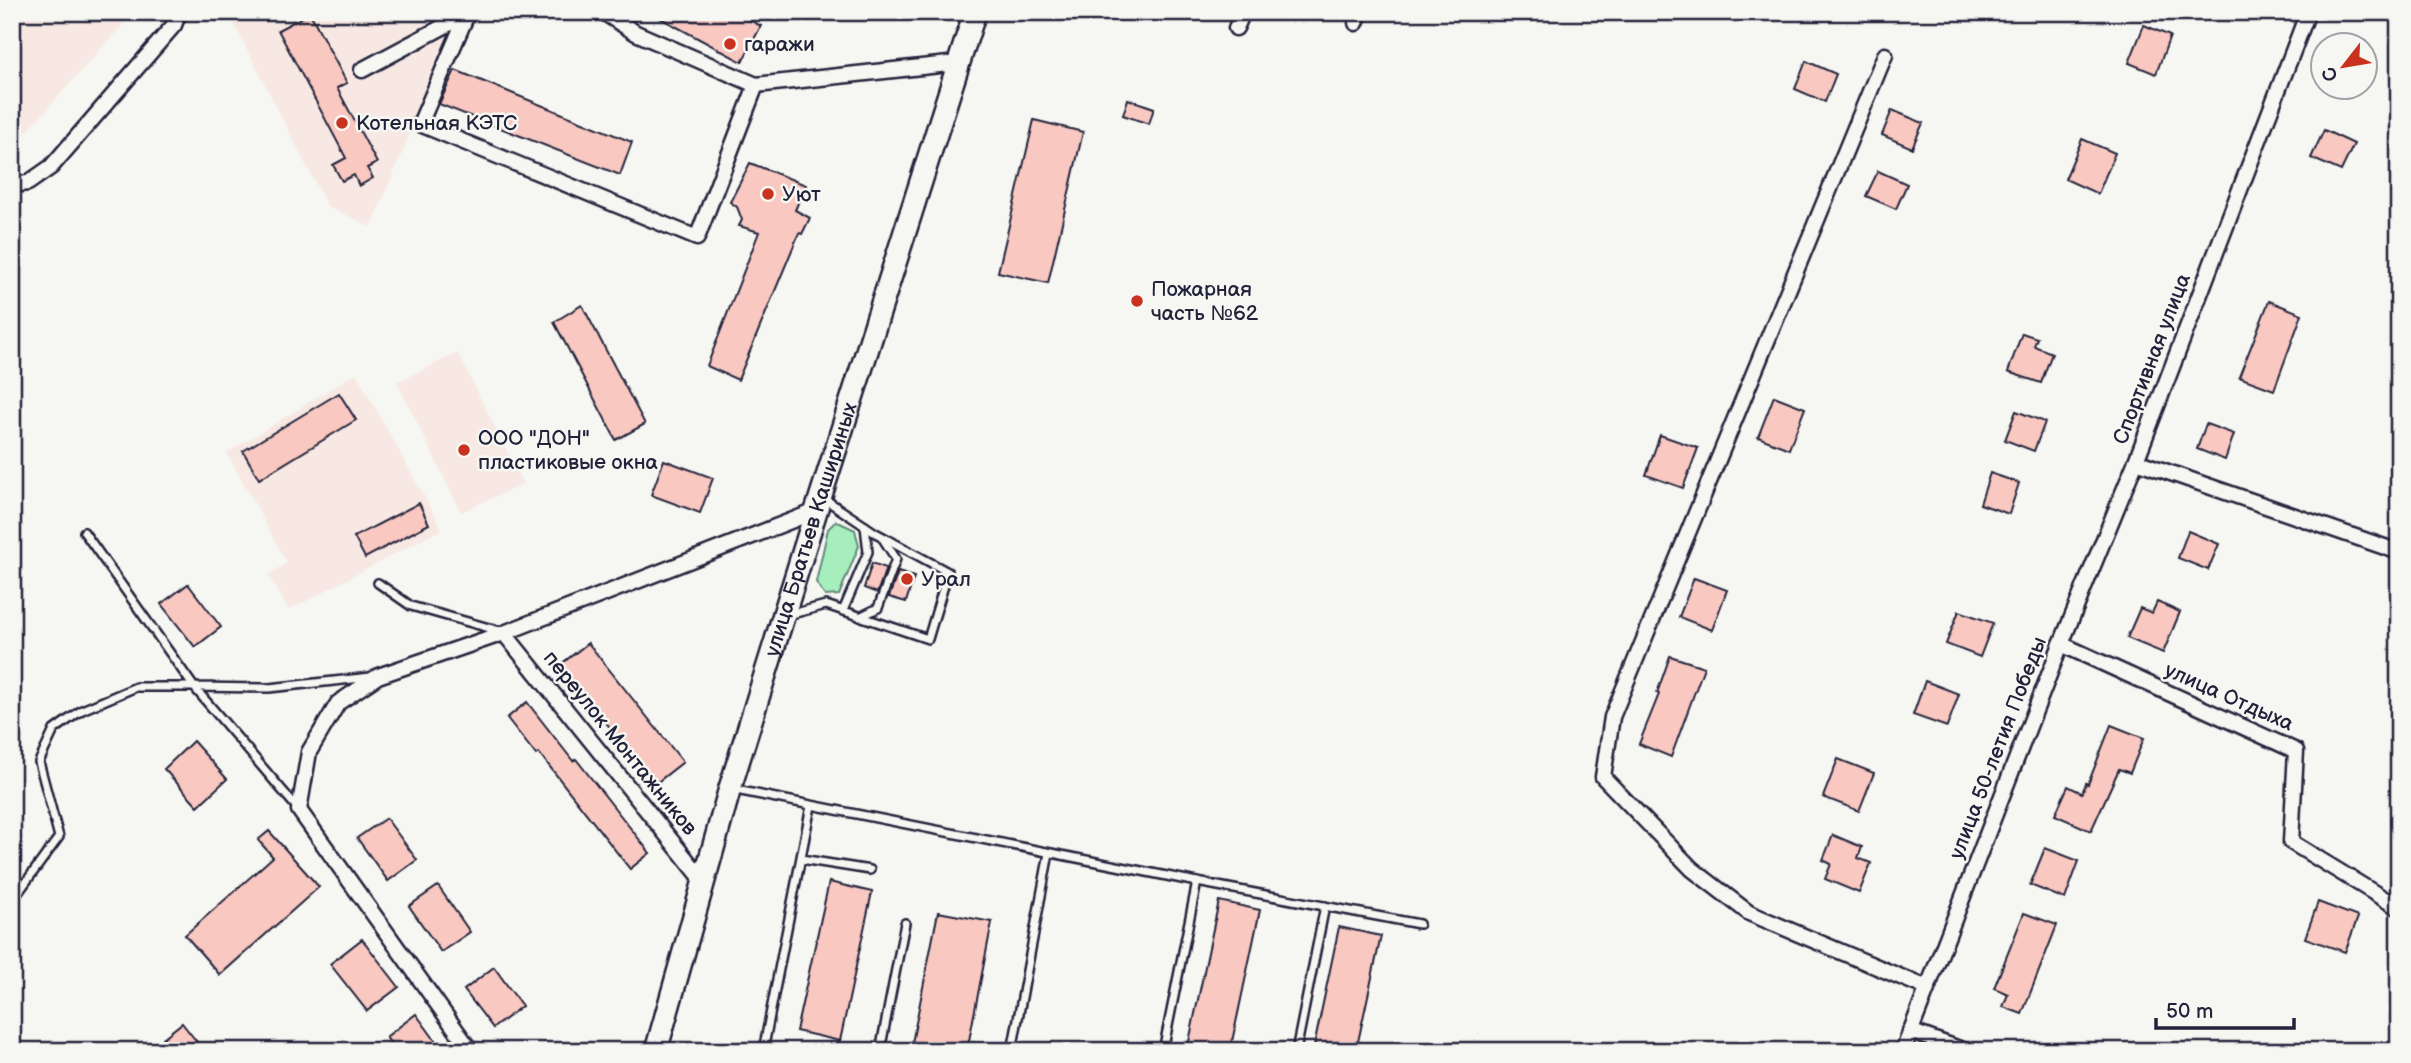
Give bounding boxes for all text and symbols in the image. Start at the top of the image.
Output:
place label: гаражи [744,32,815,57]
north arrow [2310,32,2380,102]
marker: гаражи [722,36,738,52]
text: С [2317,62,2344,86]
place label: Котельная КЭТС [356,111,517,136]
marker: Котельная КЭТС [334,115,350,131]
place label: Уют [782,182,821,207]
marker: Уют [760,186,776,202]
street label: Спортивная улица [2108,270,2196,448]
place label: Пожарная часть №62 [1151,277,1259,326]
marker: Пожарная часть №62 [1129,293,1145,309]
street label: улица Братьев Кашириных [759,399,862,660]
place label: ООО "ДОН" пластиковые окна [478,426,659,475]
marker: ООО "ДОН" пластиковые окна [456,442,472,458]
place label: Урал [921,567,971,592]
marker: Урал [899,571,915,587]
street label: улица 50-летия Победы [1944,633,2052,863]
street label: переулок Монтажников [538,646,702,840]
street label: улица Отдыха [2161,657,2298,737]
scale bar [2156,986,2294,1030]
text: 50 m [2166,999,2213,1024]

